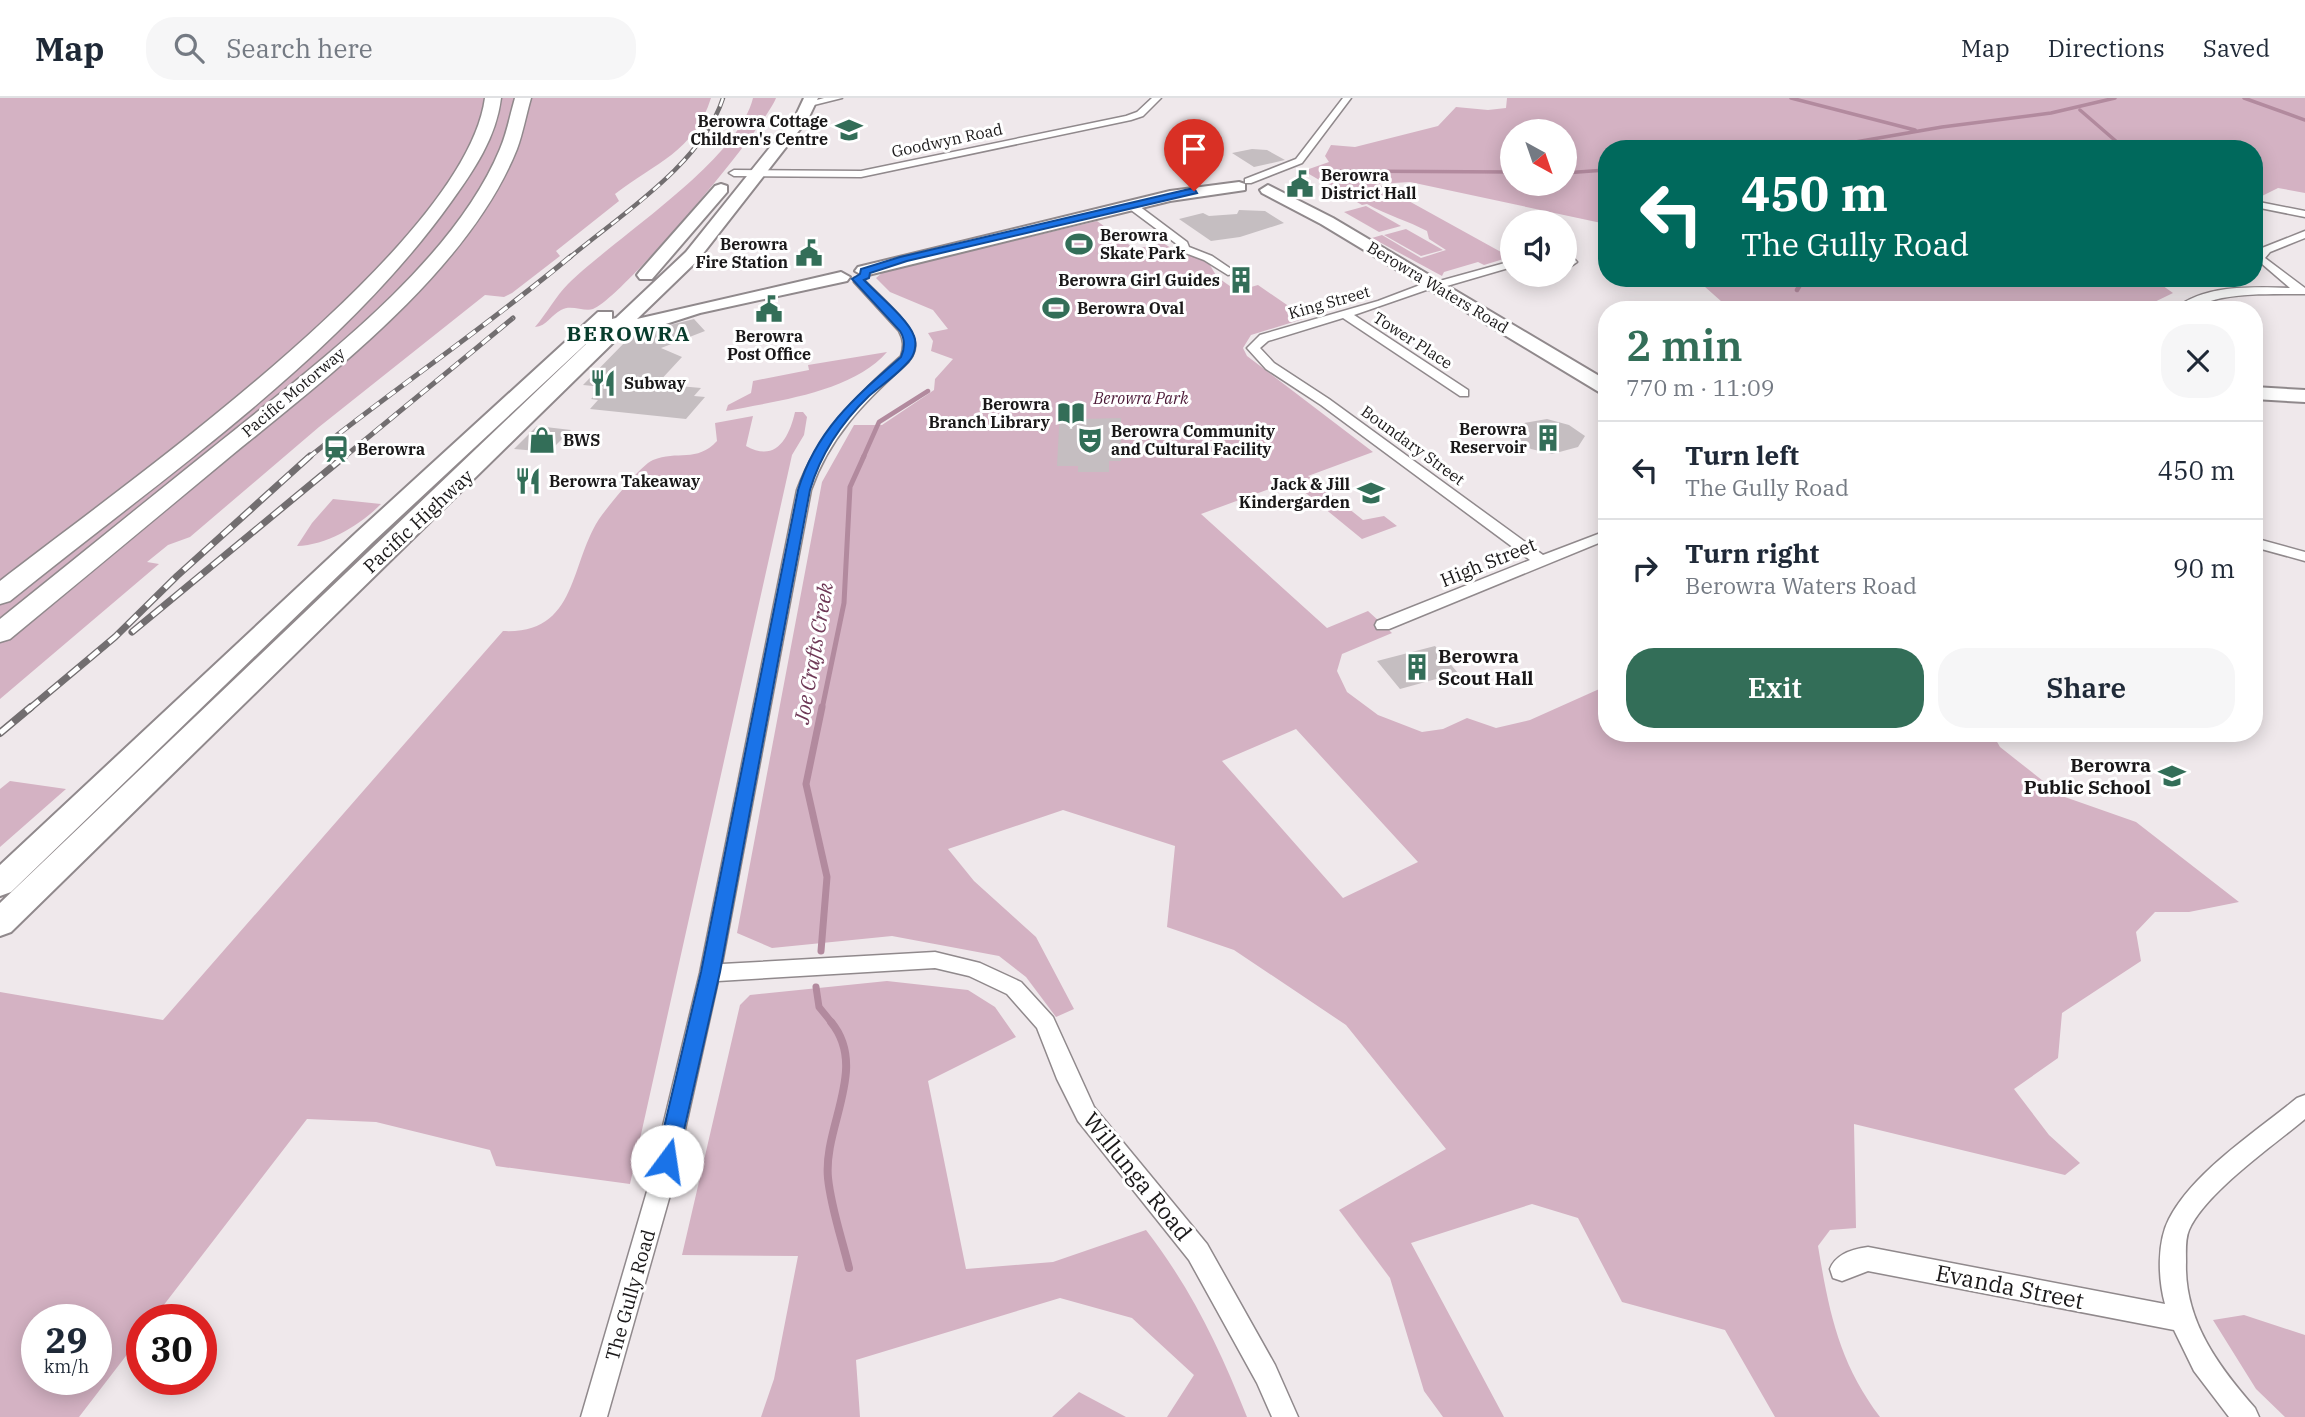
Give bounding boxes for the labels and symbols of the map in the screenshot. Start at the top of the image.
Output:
place label: Berowra Cottage Children's Centre [690,111,828,149]
school or university icon: Berowra Cottage Children's Centre [834,115,864,145]
street label: Goodwyn Road [890,118,1005,162]
pin [1164,119,1224,191]
north arrow [1500,119,1577,196]
place label: Berowra District Hall [1321,165,1416,203]
public building icon: Berowra District Hall [1285,169,1315,199]
place label: Berowra Skate Park [1100,225,1186,263]
sports icon: Berowra Skate Park [1064,229,1094,259]
place label: Berowra Fire Station [696,234,788,272]
street label: Berowra Waters Road [1364,237,1513,337]
public building icon: Berowra Fire Station [794,238,824,268]
building icon: Berowra Girl Guides [1226,265,1256,295]
place label: Berowra Girl Guides [1058,270,1220,290]
street label: King Street [1286,281,1372,323]
sports icon: Berowra Oval [1041,293,1071,323]
public building icon: Berowra Post Office [754,294,784,324]
place label: Berowra Oval [1077,298,1184,318]
street label: Tower Place [1370,307,1456,373]
district label: BEROWRA [566,319,692,347]
place label: Berowra Post Office [727,326,811,364]
street label: Pacific Motorway [237,343,349,441]
restaurant icon: Subway [588,368,618,398]
place label: Subway [624,373,687,393]
park label: Berowra Park [1093,388,1189,408]
place label: Berowra Branch Library [929,394,1051,432]
library icon: Berowra Branch Library [1056,398,1086,428]
street label: Boundary Street [1357,401,1469,489]
place label: Berowra Reservoir [1450,419,1527,457]
place label: Berowra Community and Cultural Facility [1111,421,1276,459]
building icon: Berowra Reservoir [1533,423,1563,453]
shop icon: BWS [527,425,557,455]
theatre icon: Berowra Community and Cultural Facility [1075,425,1105,455]
place label: BWS [563,430,600,450]
station icon: Berowra [321,434,351,464]
place label: Berowra [357,439,425,459]
street label: Pacific Highway [358,463,479,578]
restaurant icon: Berowra Takeaway [513,466,543,496]
place label: Berowra Takeaway [549,471,701,491]
place label: Jack & Jill Kindergarden [1239,474,1350,512]
school or university icon: Jack & Jill Kindergarden [1356,478,1386,508]
street label: High Street [1437,532,1540,592]
water label: Joe Crafts Creek [787,579,839,727]
place label: Berowra Scout Hall [1438,644,1534,690]
building icon: Berowra Scout Hall [1402,652,1432,682]
place label: Berowra Public School [2024,753,2151,799]
school or university icon: Berowra Public School [2157,761,2187,791]
street label: Willunga Road [1077,1106,1199,1246]
position arrow [630,1124,704,1198]
street label: The Gully Road [600,1227,660,1363]
street label: Evanda Street [1933,1257,2087,1315]
speed limit sign: 30 [126,1304,217,1395]

